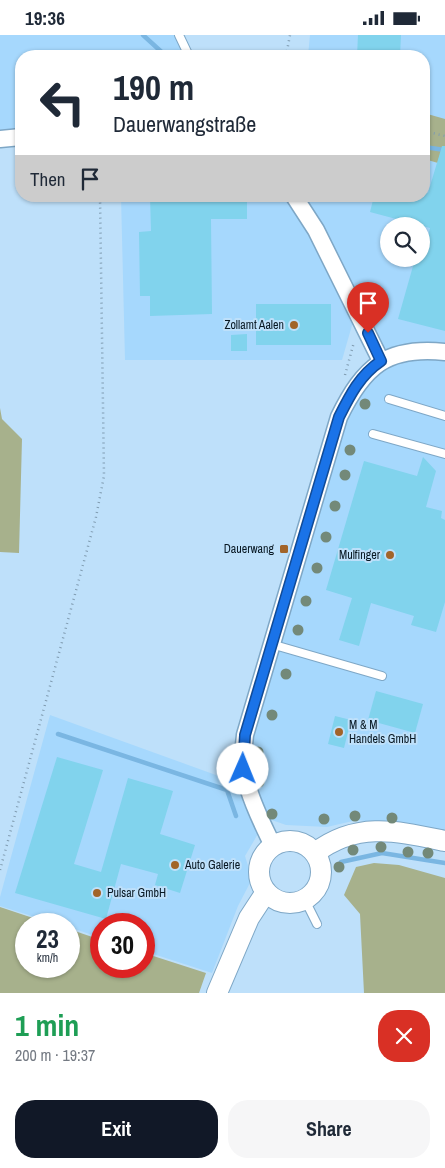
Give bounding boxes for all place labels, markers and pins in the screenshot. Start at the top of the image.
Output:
pin [347,282,389,333]
place label: Zollamt Aalen [224,317,284,333]
marker: Zollamt Aalen [288,319,300,331]
place label: Dauerwang [224,541,275,557]
marker: Dauerwang [278,543,290,555]
place label: Mulfinger [339,547,381,563]
marker: Mulfinger [384,549,396,561]
place label: M & M Handels GmbH [349,717,416,747]
marker: M & M Handels GmbH [333,726,345,738]
place label: Auto Galerie [184,857,240,873]
marker: Auto Galerie [169,859,181,871]
place label: Pulsar GmbH [107,885,166,901]
marker: Pulsar GmbH [91,887,103,899]

